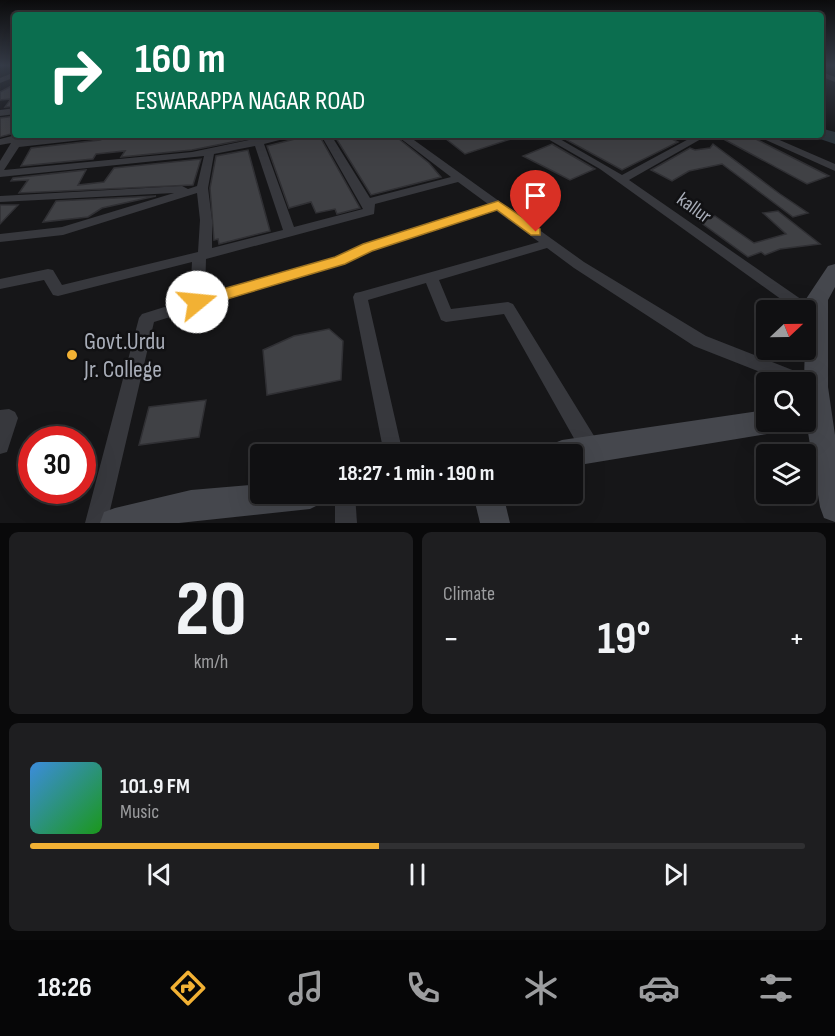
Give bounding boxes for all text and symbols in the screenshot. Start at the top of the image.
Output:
text: 160 m [135,34,226,85]
icon: right [36,36,114,114]
text: ESWARAPPA NAGAR ROAD [135,85,365,117]
pin [510,170,561,232]
icon: arrive [519,179,552,212]
street label: kallur [672,187,716,229]
position arrow [165,270,229,334]
north arrow [756,300,816,360]
map controls [756,300,816,504]
place label: Govt.Urdu Jr. College [83,327,165,384]
marker: Govt.Urdu Jr. College [65,348,79,362]
button: search [756,372,816,432]
speed limit sign: 30 [18,426,96,504]
button: layers [756,444,816,504]
text: 18:27 · 1 min · 190 m [339,460,494,487]
text: 20 [175,564,247,657]
text: Climate [443,582,495,606]
text: 19° [597,612,651,667]
text: − [443,619,459,659]
text: + [789,619,805,659]
text: km/h [194,650,228,674]
text: 101.9 FM [120,773,190,800]
text: Music [120,800,159,824]
icon: previous [143,858,176,891]
icon: pause [401,858,434,891]
icon: next [659,858,692,891]
icon: directions [167,967,209,1009]
icon: music [285,967,327,1009]
icon: phone [402,967,444,1009]
icon: climate [520,967,562,1009]
icon: car [638,967,680,1009]
icon: filters [755,967,797,1009]
text: 18:26 [38,972,92,1004]

